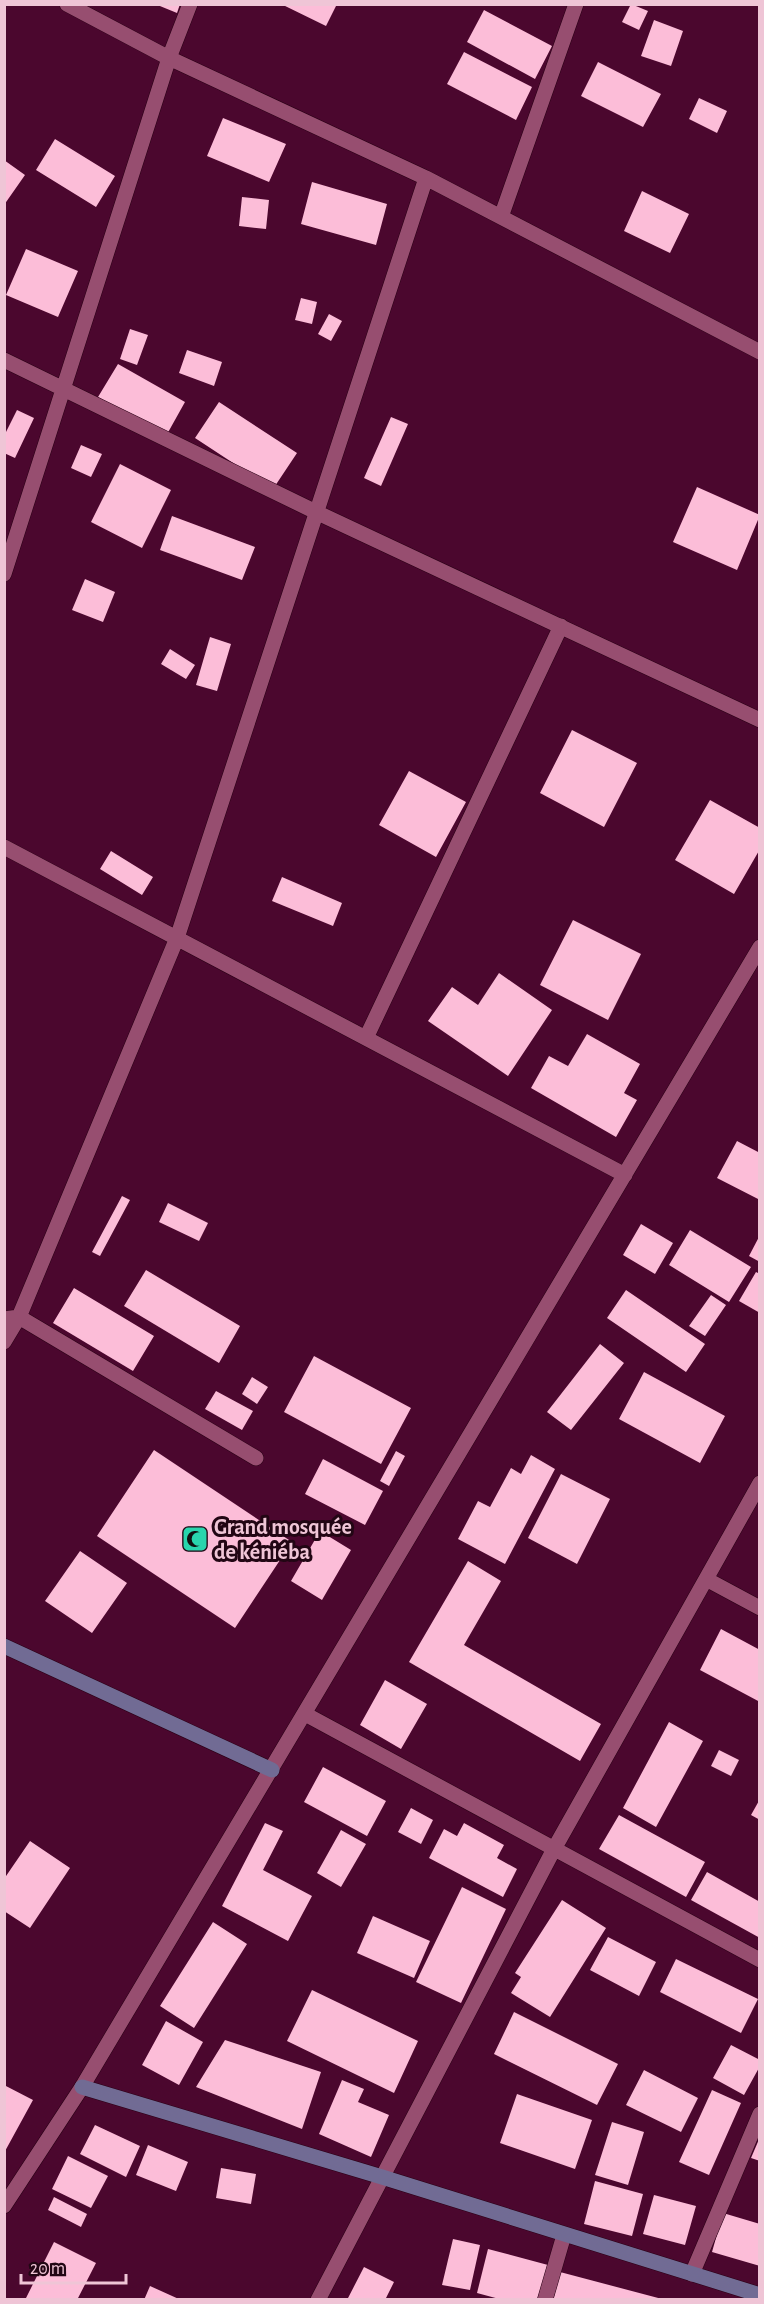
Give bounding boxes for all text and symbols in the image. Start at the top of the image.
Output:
place label: Grand mosquée de kéniéba [214,1516,352,1563]
mosque icon: Grand mosquée de kéniéba [180,1524,210,1554]
scale bar [21,2247,126,2285]
text: 20 m [30,2260,65,2278]

